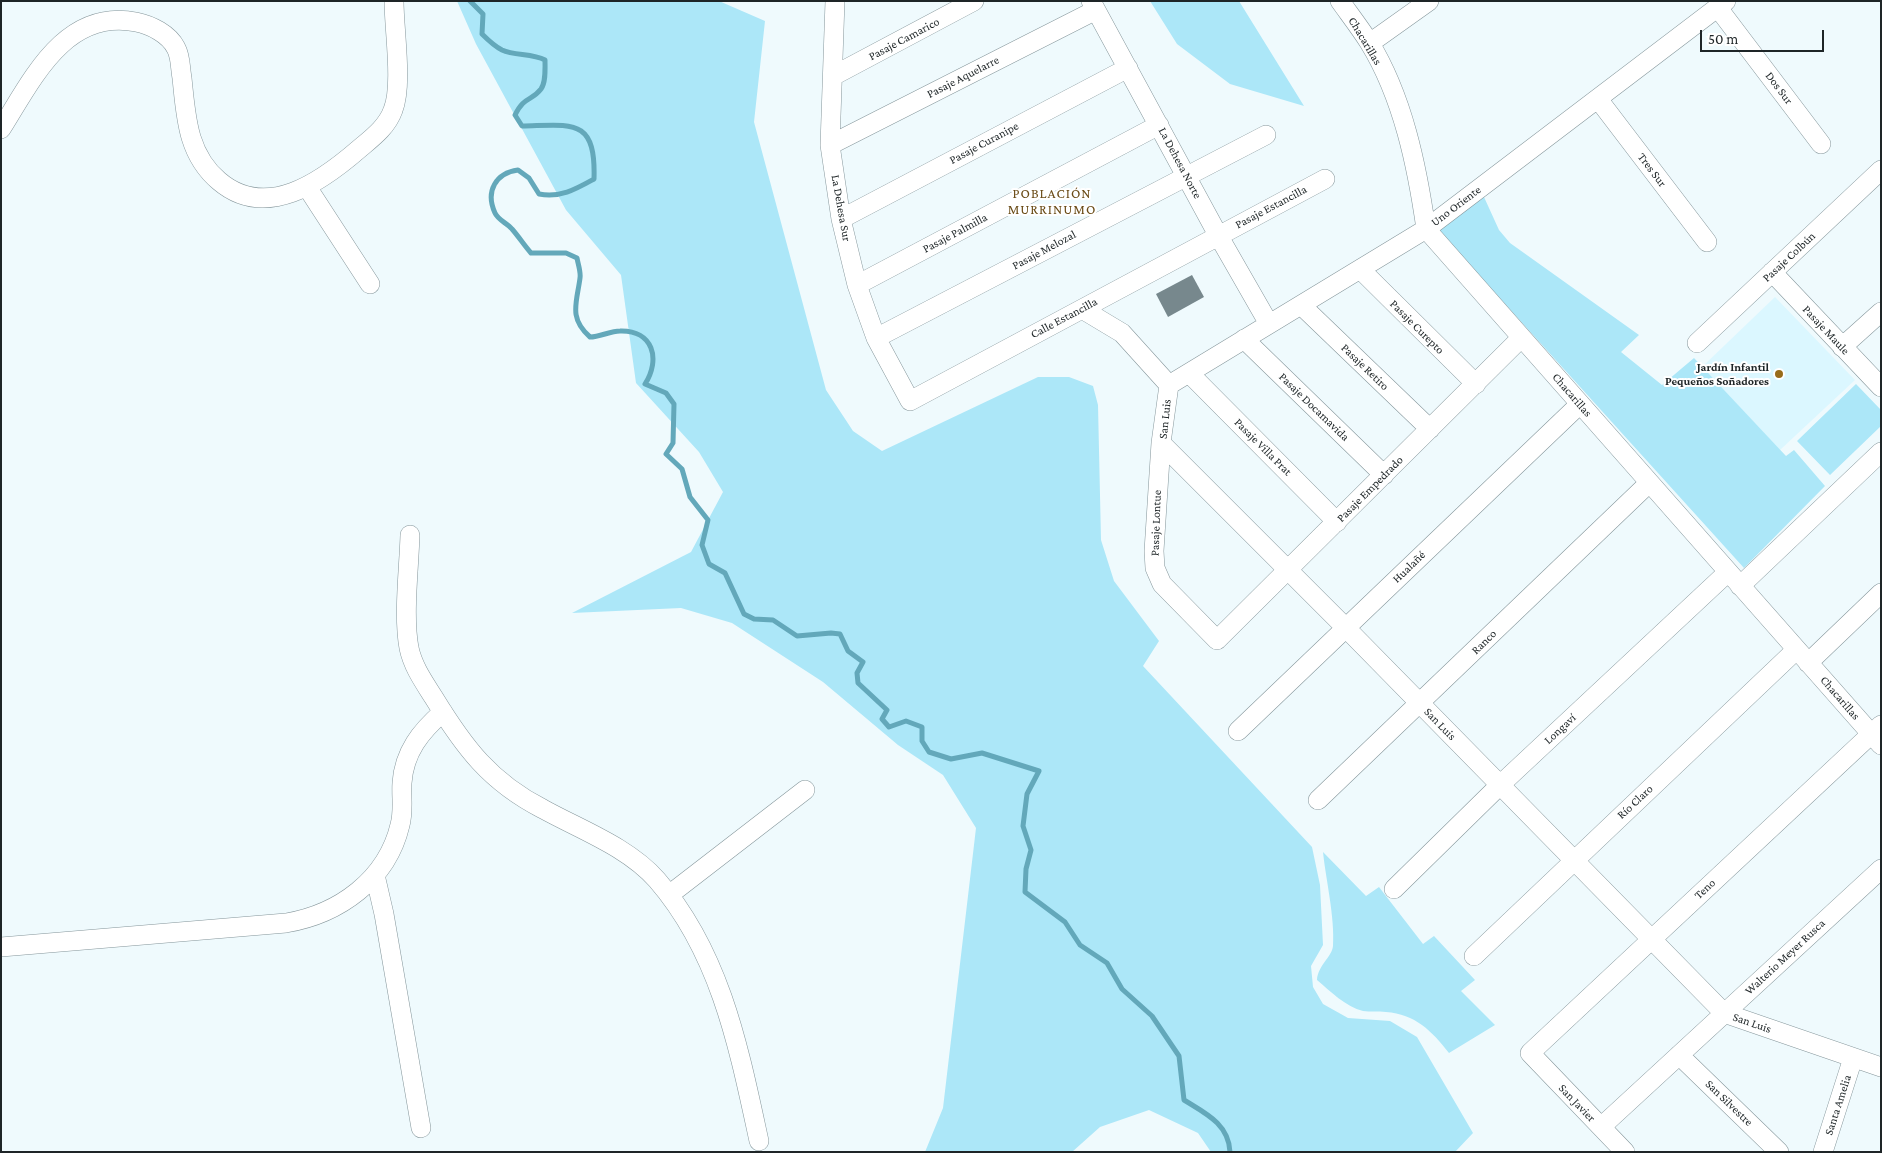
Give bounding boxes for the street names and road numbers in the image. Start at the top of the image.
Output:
street label: Pasaje Camarico [866,14,942,64]
street label: Chacarillas [1345,14,1385,68]
street label: Pasaje Aquelarre [925,53,1001,101]
street label: Dos Sur [1762,69,1796,107]
street label: Pasaje Curanipe [947,119,1021,167]
street label: La Dehesa Norte [1155,125,1205,201]
street label: Tres Sur [1635,150,1669,190]
street label: La Dehesa Sur [828,173,854,243]
street label: Pasaje Estancilla [1233,182,1309,232]
street label: Uno Oriente [1428,183,1484,229]
street label: Pasaje Palmilla [920,210,990,256]
street label: Pasaje Melozal [1010,227,1078,273]
street label: Pasaje Colbún [1760,229,1818,285]
street label: Calle Estancilla [1028,294,1100,342]
street label: Pasaje Curepto [1387,297,1447,357]
street label: Pasaje Maule [1799,302,1853,358]
street label: Pasaje Retiro [1338,341,1392,393]
street label: Pasaje Docamavida [1276,370,1352,444]
street label: Chacarillas [1549,370,1595,420]
street label: San Luis [1156,398,1174,440]
street label: Pasaje Villa Prat [1231,415,1295,479]
street label: Pasaje Empedrado [1334,453,1406,525]
street label: Pasaje Lontue [1148,490,1164,556]
street label: Hualañé [1390,548,1428,586]
street label: Ranco [1468,627,1500,657]
street label: Chacarillas [1817,673,1863,723]
street label: San Luis [1421,705,1459,743]
street label: Longaví [1541,711,1579,747]
street label: Río Claro [1614,782,1656,822]
street label: Teno [1691,876,1719,902]
street label: Walterio Meyer Rusca [1742,916,1828,998]
street label: San Luis [1731,1010,1773,1036]
street label: Santa Amelia [1821,1073,1855,1137]
street label: San Silvestre [1702,1077,1756,1129]
street label: San Javier [1555,1081,1599,1125]

